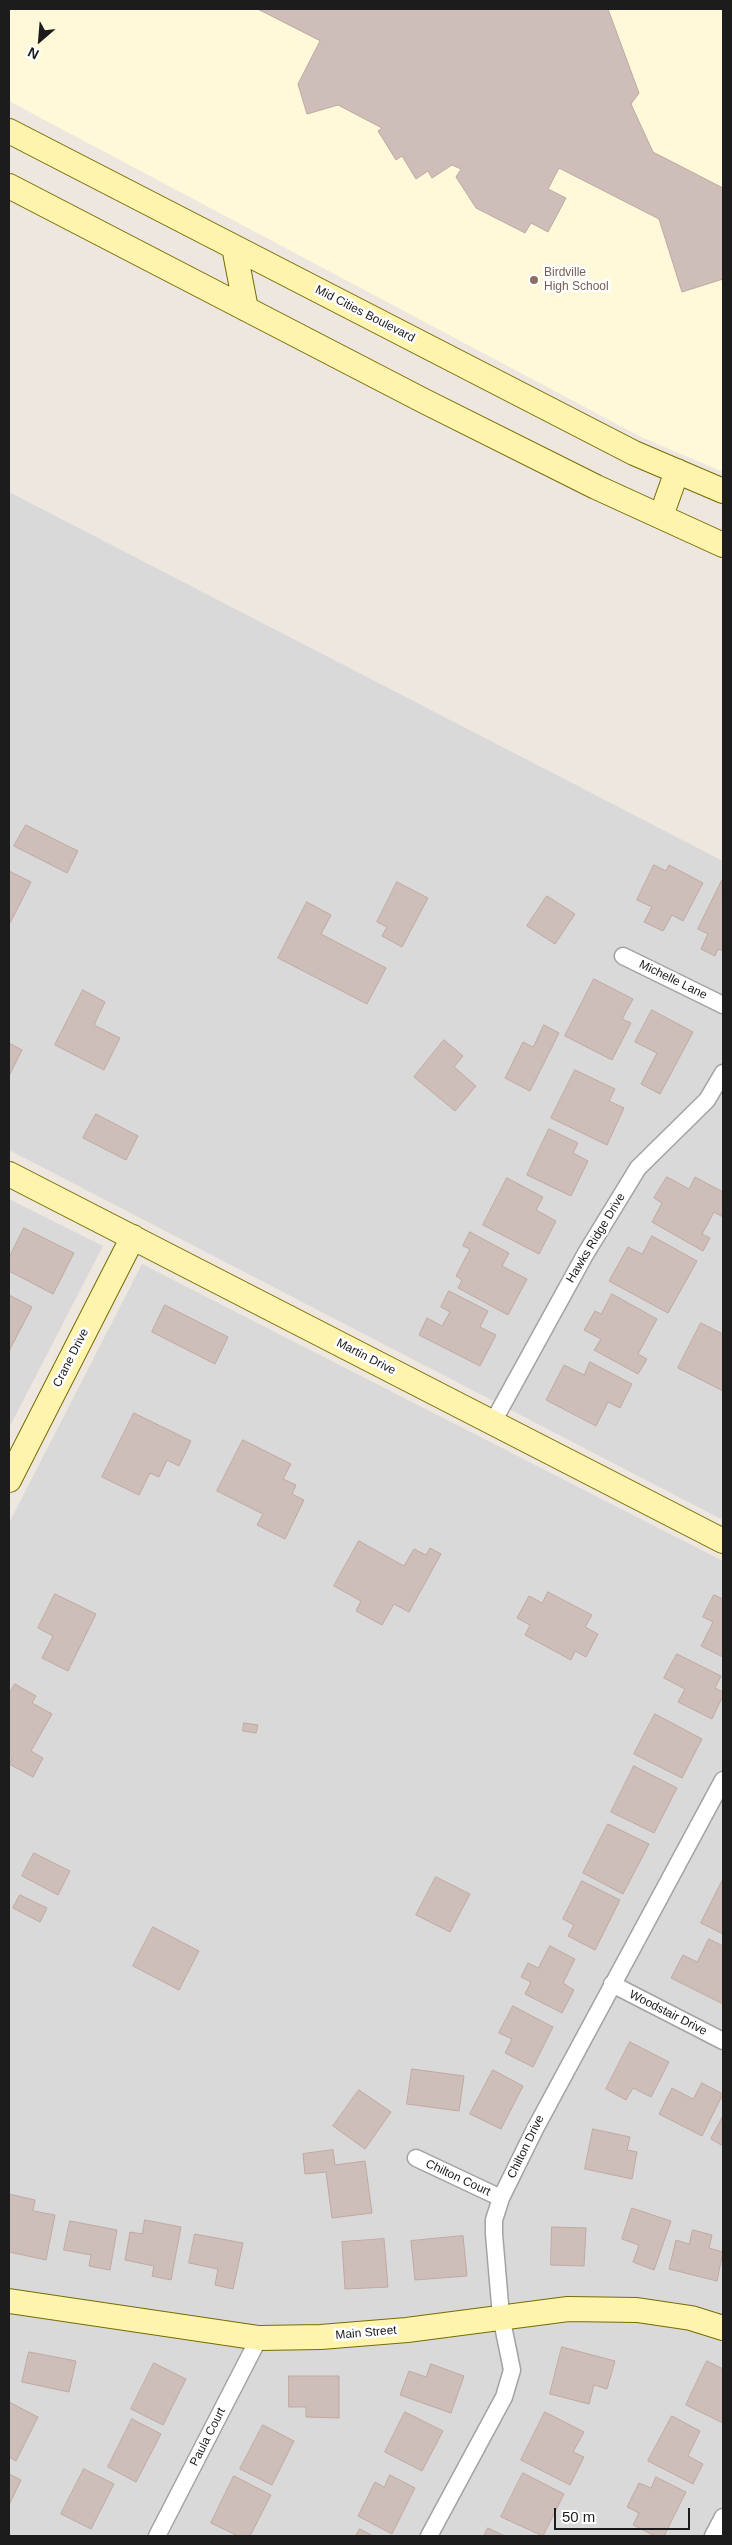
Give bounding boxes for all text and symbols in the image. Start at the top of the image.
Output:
north arrow [15,15,65,65]
text: N [25,44,41,63]
place label: Birdville High School [544,266,609,294]
marker: Birdville High School [528,274,540,286]
street label: Mid Cities Boulevard [313,283,417,345]
street label: Michelle Lane [637,957,709,1003]
street label: Hawks Ridge Drive [564,1191,628,1285]
street label: Crane Drive [50,1326,92,1390]
street label: Martin Drive [334,1336,398,1378]
street label: Woodstair Drive [627,1987,709,2039]
street label: Chilton Drive [504,2113,548,2181]
street label: Chilton Court [423,2157,493,2199]
street label: Main Street [335,2323,397,2343]
street label: Paula Court [187,2406,229,2468]
scale bar [557,2498,693,2530]
text: 50 m [562,2508,595,2525]

